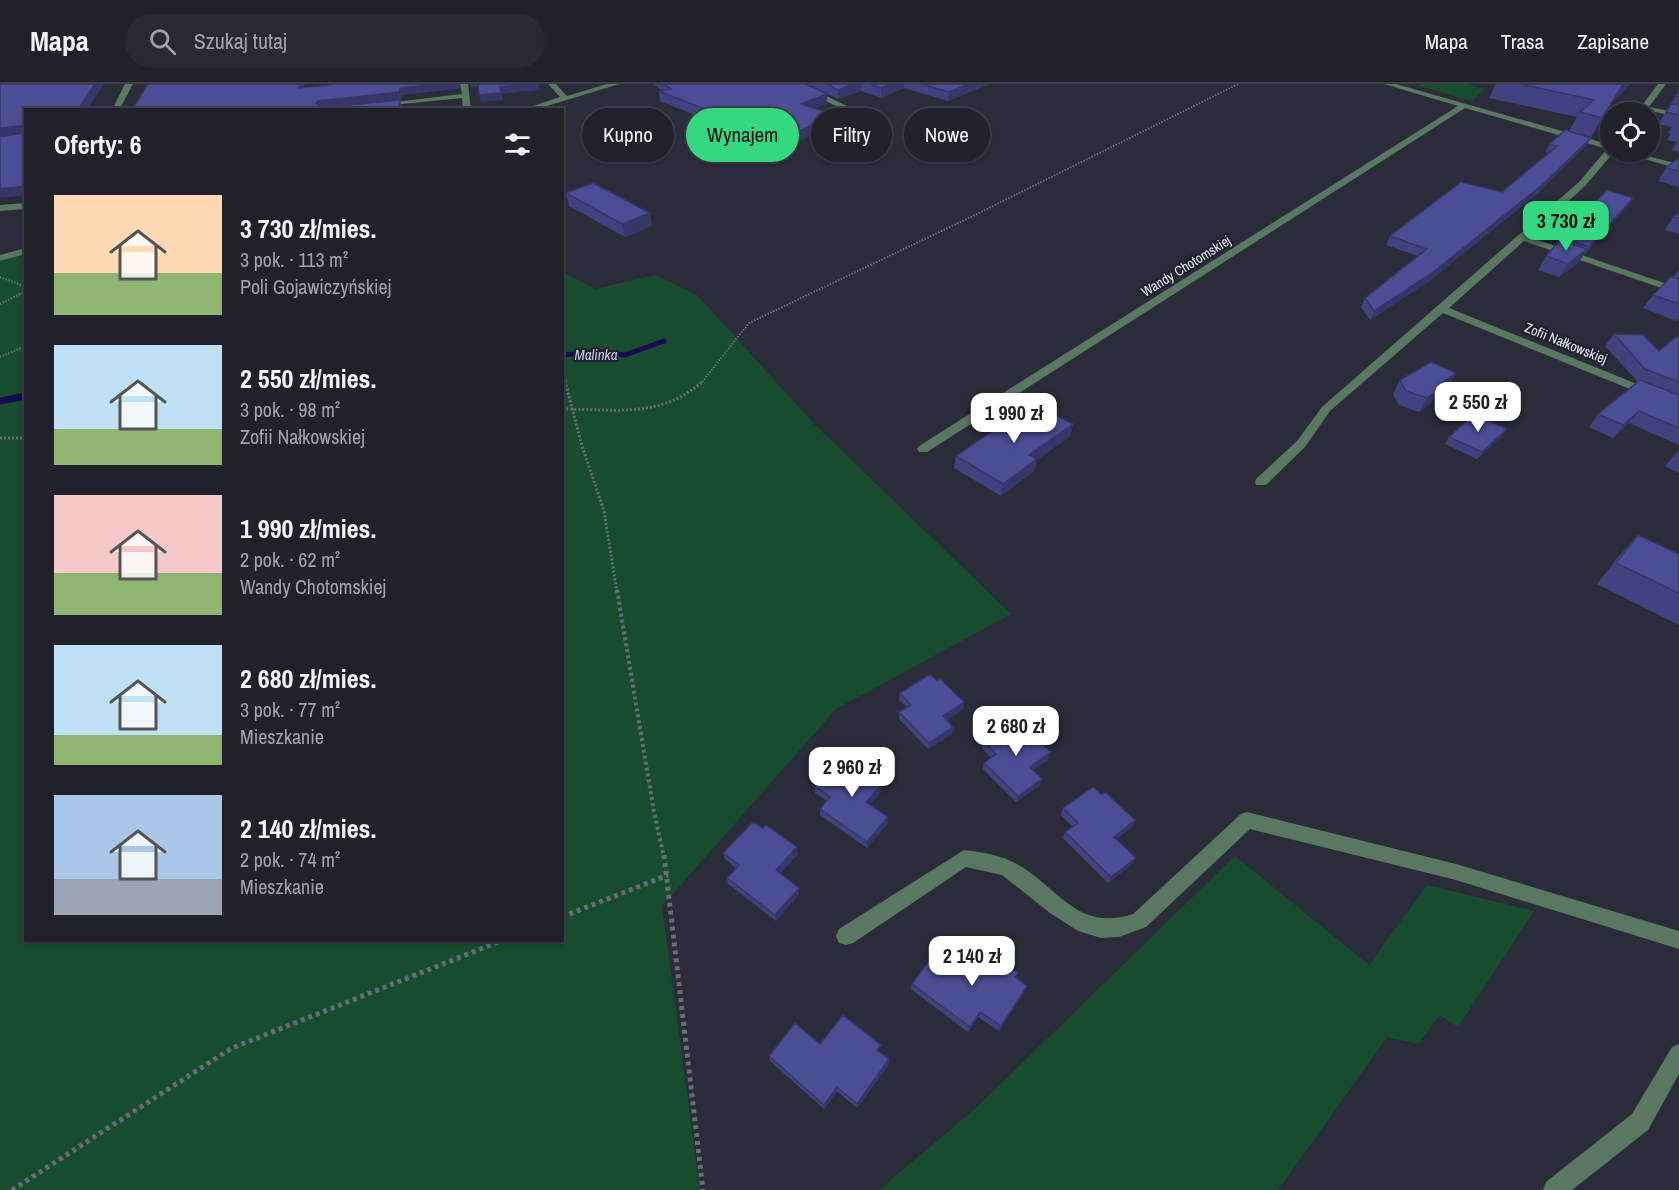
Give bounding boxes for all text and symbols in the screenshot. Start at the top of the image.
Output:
search box [125,14,545,68]
text: Mapa [30,22,89,60]
icon: search [146,25,179,58]
text: Szukaj tutaj [194,26,287,56]
text: Mapa [1425,27,1468,56]
text: Trasa [1501,27,1544,56]
text: Zapisane [1577,27,1649,56]
map controls [1600,102,1660,162]
button: locate [1600,102,1660,162]
chip: Kupno [582,108,674,162]
chip: Wynajem [686,108,799,162]
chip: Filtry [811,108,892,162]
chip: Nowe [904,108,990,162]
text: Oferty: 6 [54,127,142,162]
icon: filters [501,128,534,161]
pin: 3 730 zł [1504,201,1628,252]
text: 3 730 zł [1537,207,1595,234]
text: 3 730 zł/mies. [240,211,376,246]
icon: home [102,219,174,291]
street label: Wandy Chotomskiej [1138,231,1234,301]
text: 3 pok. · 113 m² [240,246,348,273]
text: Poli Gojawiczyńskiej [240,273,391,300]
street label: Zofii Nałkowskiej [1522,318,1610,368]
water label: Malinka [574,344,618,365]
text: 2 550 zł/mies. [240,361,376,396]
icon: home [102,369,174,441]
pin: 2 550 zł [1416,382,1540,433]
text: 2 550 zł [1449,388,1507,415]
pin: 1 990 zł [952,393,1076,444]
text: 3 pok. · 98 m² [240,396,340,423]
text: 1 990 zł [985,399,1043,426]
text: Zofii Nałkowskiej [240,423,365,450]
text: 1 990 zł/mies. [240,511,376,546]
icon: home [102,519,174,591]
text: 2 pok. · 62 m² [240,546,340,573]
text: Wandy Chotomskiej [240,573,386,600]
text: 2 680 zł/mies. [240,661,376,696]
icon: home [102,669,174,741]
text: 3 pok. · 77 m² [240,696,340,723]
pin: 2 680 zł [954,706,1078,757]
text: 2 680 zł [987,712,1045,739]
text: Mieszkanie [240,723,324,750]
pin: 2 960 zł [790,747,914,798]
text: 2 960 zł [823,753,881,780]
text: 2 140 zł/mies. [240,811,376,846]
icon: home [102,819,174,891]
text: 2 pok. · 74 m² [240,846,340,873]
text: Mieszkanie [240,873,324,900]
pin: 2 140 zł [910,936,1034,987]
text: 2 140 zł [943,942,1001,969]

